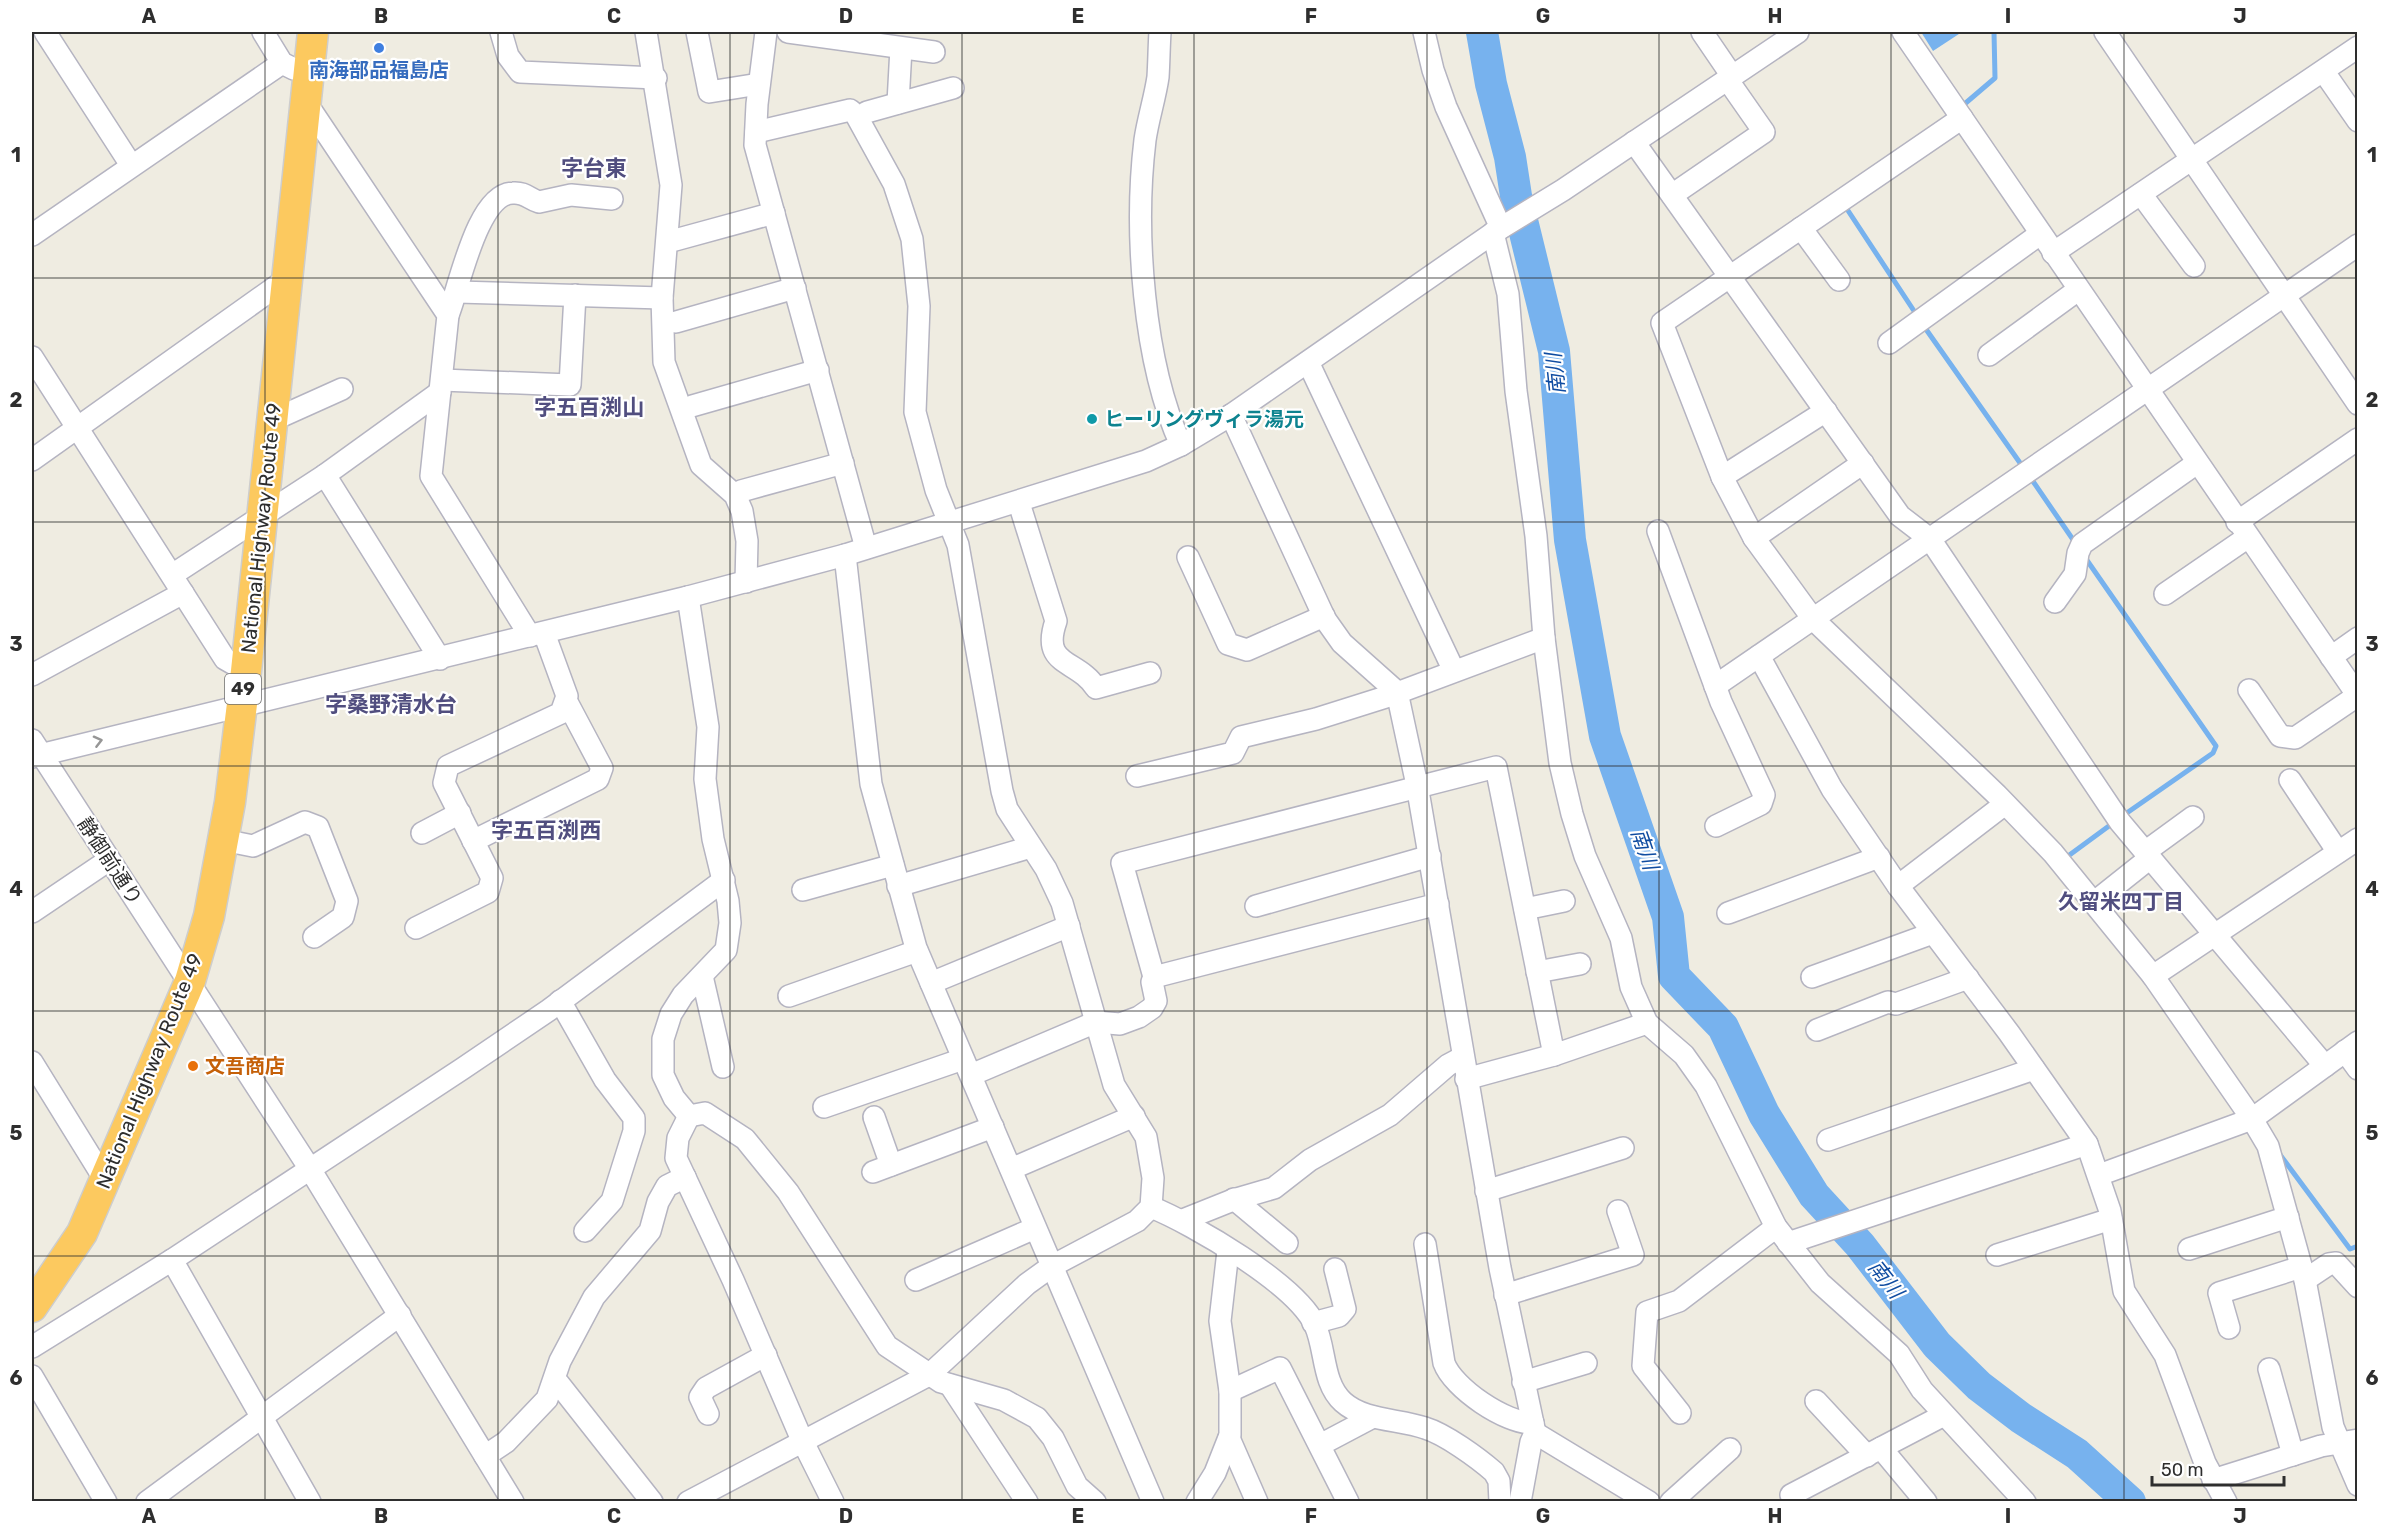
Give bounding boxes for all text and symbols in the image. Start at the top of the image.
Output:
text: A [142,4,157,28]
text: B [374,4,388,28]
text: C [607,4,621,28]
text: D [839,4,853,28]
text: E [1072,4,1084,28]
text: F [1305,4,1317,28]
text: G [1536,4,1550,28]
text: H [1768,4,1782,28]
text: I [2005,4,2011,28]
text: J [2233,4,2247,28]
marker: 南海部品福島店 [372,41,386,55]
place label: 南海部品福島店 [309,58,449,82]
text: 1 [11,143,21,167]
text: 1 [2367,143,2377,167]
district label: 字台東 [561,155,627,182]
water label: 南川 [1540,350,1570,396]
text: 2 [10,388,23,412]
text: 2 [2366,388,2379,412]
district label: 字五百渕山 [534,394,644,421]
street label: National Highway Route 49 [236,402,286,654]
place label: ヒーリングヴィラ湯元 [1104,407,1304,431]
marker: ヒーリングヴィラ湯元 [1085,412,1099,426]
text: 3 [9,632,23,656]
text: 3 [2365,632,2379,656]
road number: 49 [225,674,261,704]
district label: 字桑野清水台 [325,691,457,718]
one-way arrow [92,735,102,748]
street label: 静御前通り [73,813,147,909]
district label: 字五百渕西 [491,817,601,844]
water label: 南川 [1626,825,1664,875]
text: 4 [9,877,23,901]
text: 4 [2365,877,2379,901]
district label: 久留米四丁目 [2058,889,2184,914]
street label: National Highway Route 49 [91,950,207,1192]
place label: 文吾商店 [205,1054,285,1078]
marker: 文吾商店 [186,1059,200,1073]
text: 5 [10,1121,23,1145]
text: 5 [2366,1121,2379,1145]
water label: 南川 [1863,1255,1910,1305]
text: 6 [9,1366,23,1390]
text: 6 [2365,1366,2379,1390]
scale bar [2152,1449,2284,1487]
text: 50 m [2161,1459,2204,1481]
text: A [142,1504,157,1528]
text: B [374,1504,388,1528]
text: C [607,1504,621,1528]
text: D [839,1504,853,1528]
text: E [1072,1504,1084,1528]
text: F [1305,1504,1317,1528]
text: G [1536,1504,1550,1528]
text: H [1768,1504,1782,1528]
text: I [2005,1504,2011,1528]
text: J [2233,1504,2247,1528]

